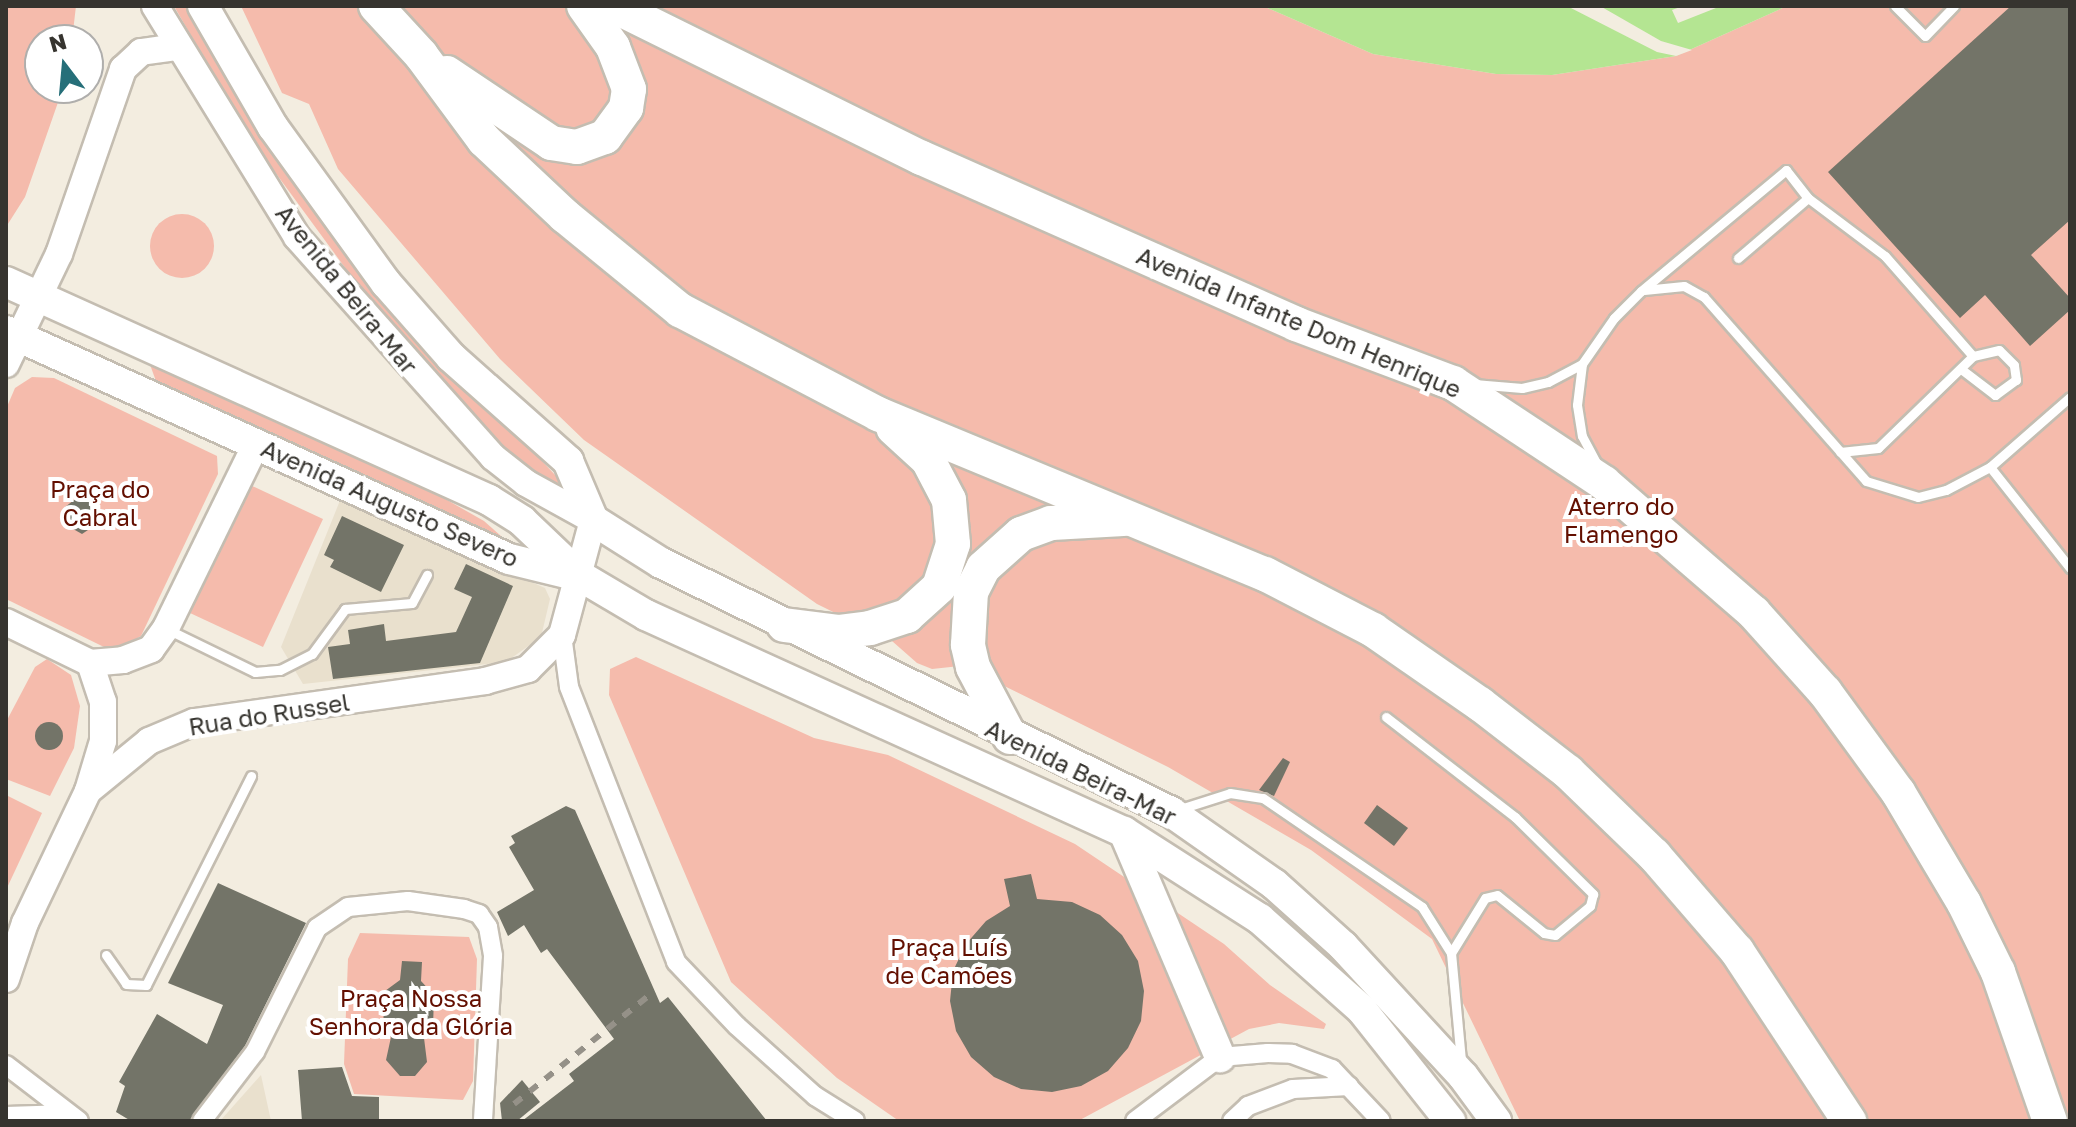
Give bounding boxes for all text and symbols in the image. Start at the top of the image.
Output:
north arrow [24,24,104,104]
text: N [46,27,70,58]
street label: Avenida Beira-Mar [270,199,424,379]
street label: Avenida Infante Dom Henrique [1132,240,1466,404]
street label: Avenida Augusto Severo [257,433,523,573]
park label: Praça do Cabral [50,475,150,531]
park label: Aterro do Flamengo [1564,492,1678,548]
street label: Rua do Russel [187,687,351,741]
street label: Avenida Beira-Mar [981,713,1181,831]
park label: Praça Luís de Camões [886,933,1012,989]
park label: Praça Nossa Senhora da Glória [309,984,513,1040]

